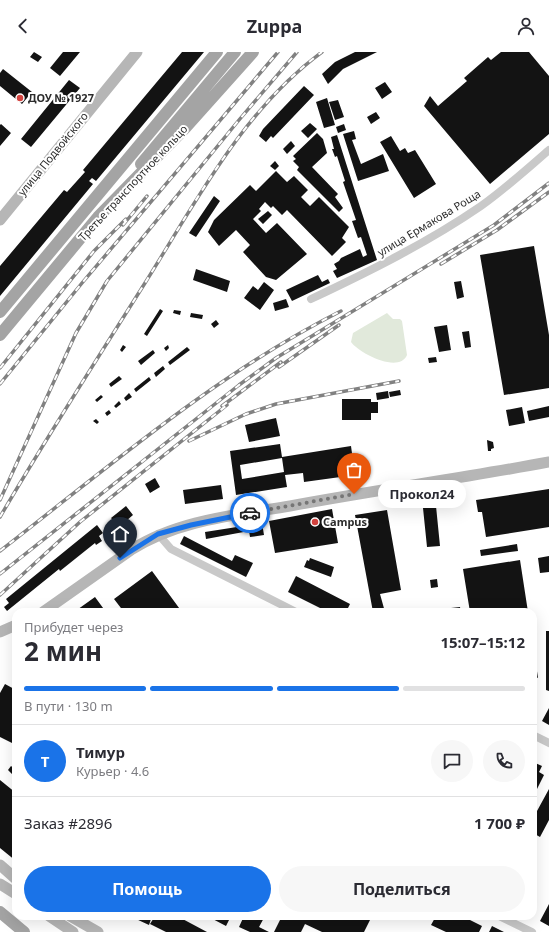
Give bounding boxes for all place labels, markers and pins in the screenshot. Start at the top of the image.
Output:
place label: ДОУ № 1927 [28,90,94,105]
marker: ДОУ № 1927 [15,93,25,103]
pin [337,453,371,494]
callout: Прокол24 [378,480,466,508]
place label: Campus [323,514,367,529]
pin [103,517,137,558]
marker: Campus [310,517,320,527]

